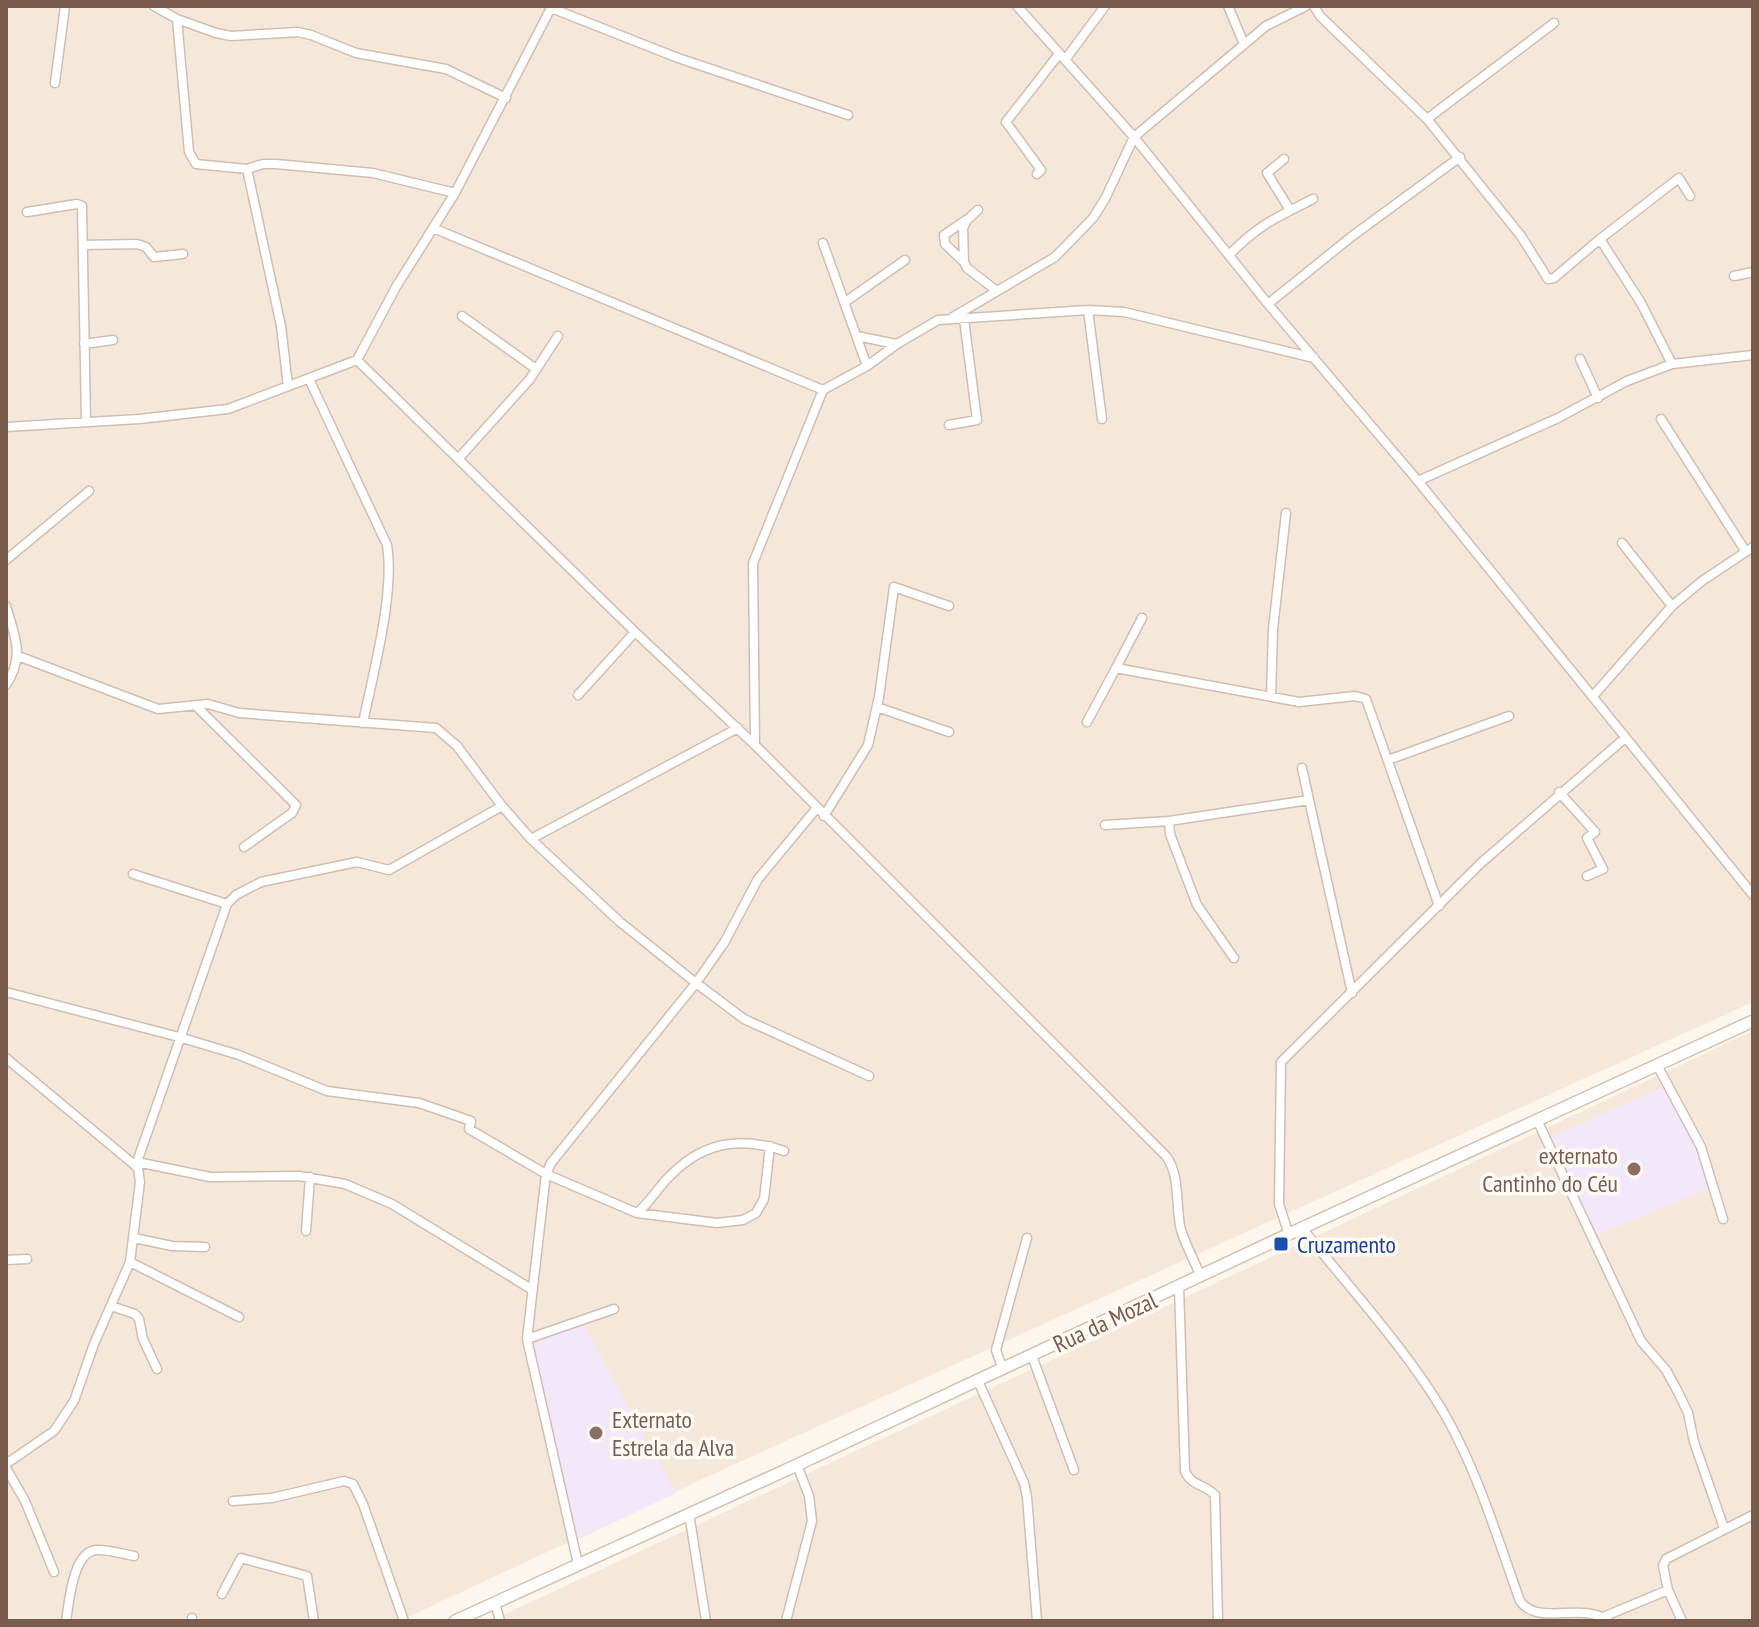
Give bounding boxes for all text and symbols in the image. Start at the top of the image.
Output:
place label: externato Cantinho do Céu [1482,1140,1618,1199]
marker: externato Cantinho do Céu [1625,1160,1643,1178]
place label: Cruzamento [1297,1229,1396,1260]
marker: Cruzamento [1272,1235,1290,1253]
street label: Rua da Mozal [1048,1284,1162,1359]
place label: Externato Estrela da Alva [612,1404,734,1463]
marker: Externato Estrela da Alva [587,1424,605,1442]

